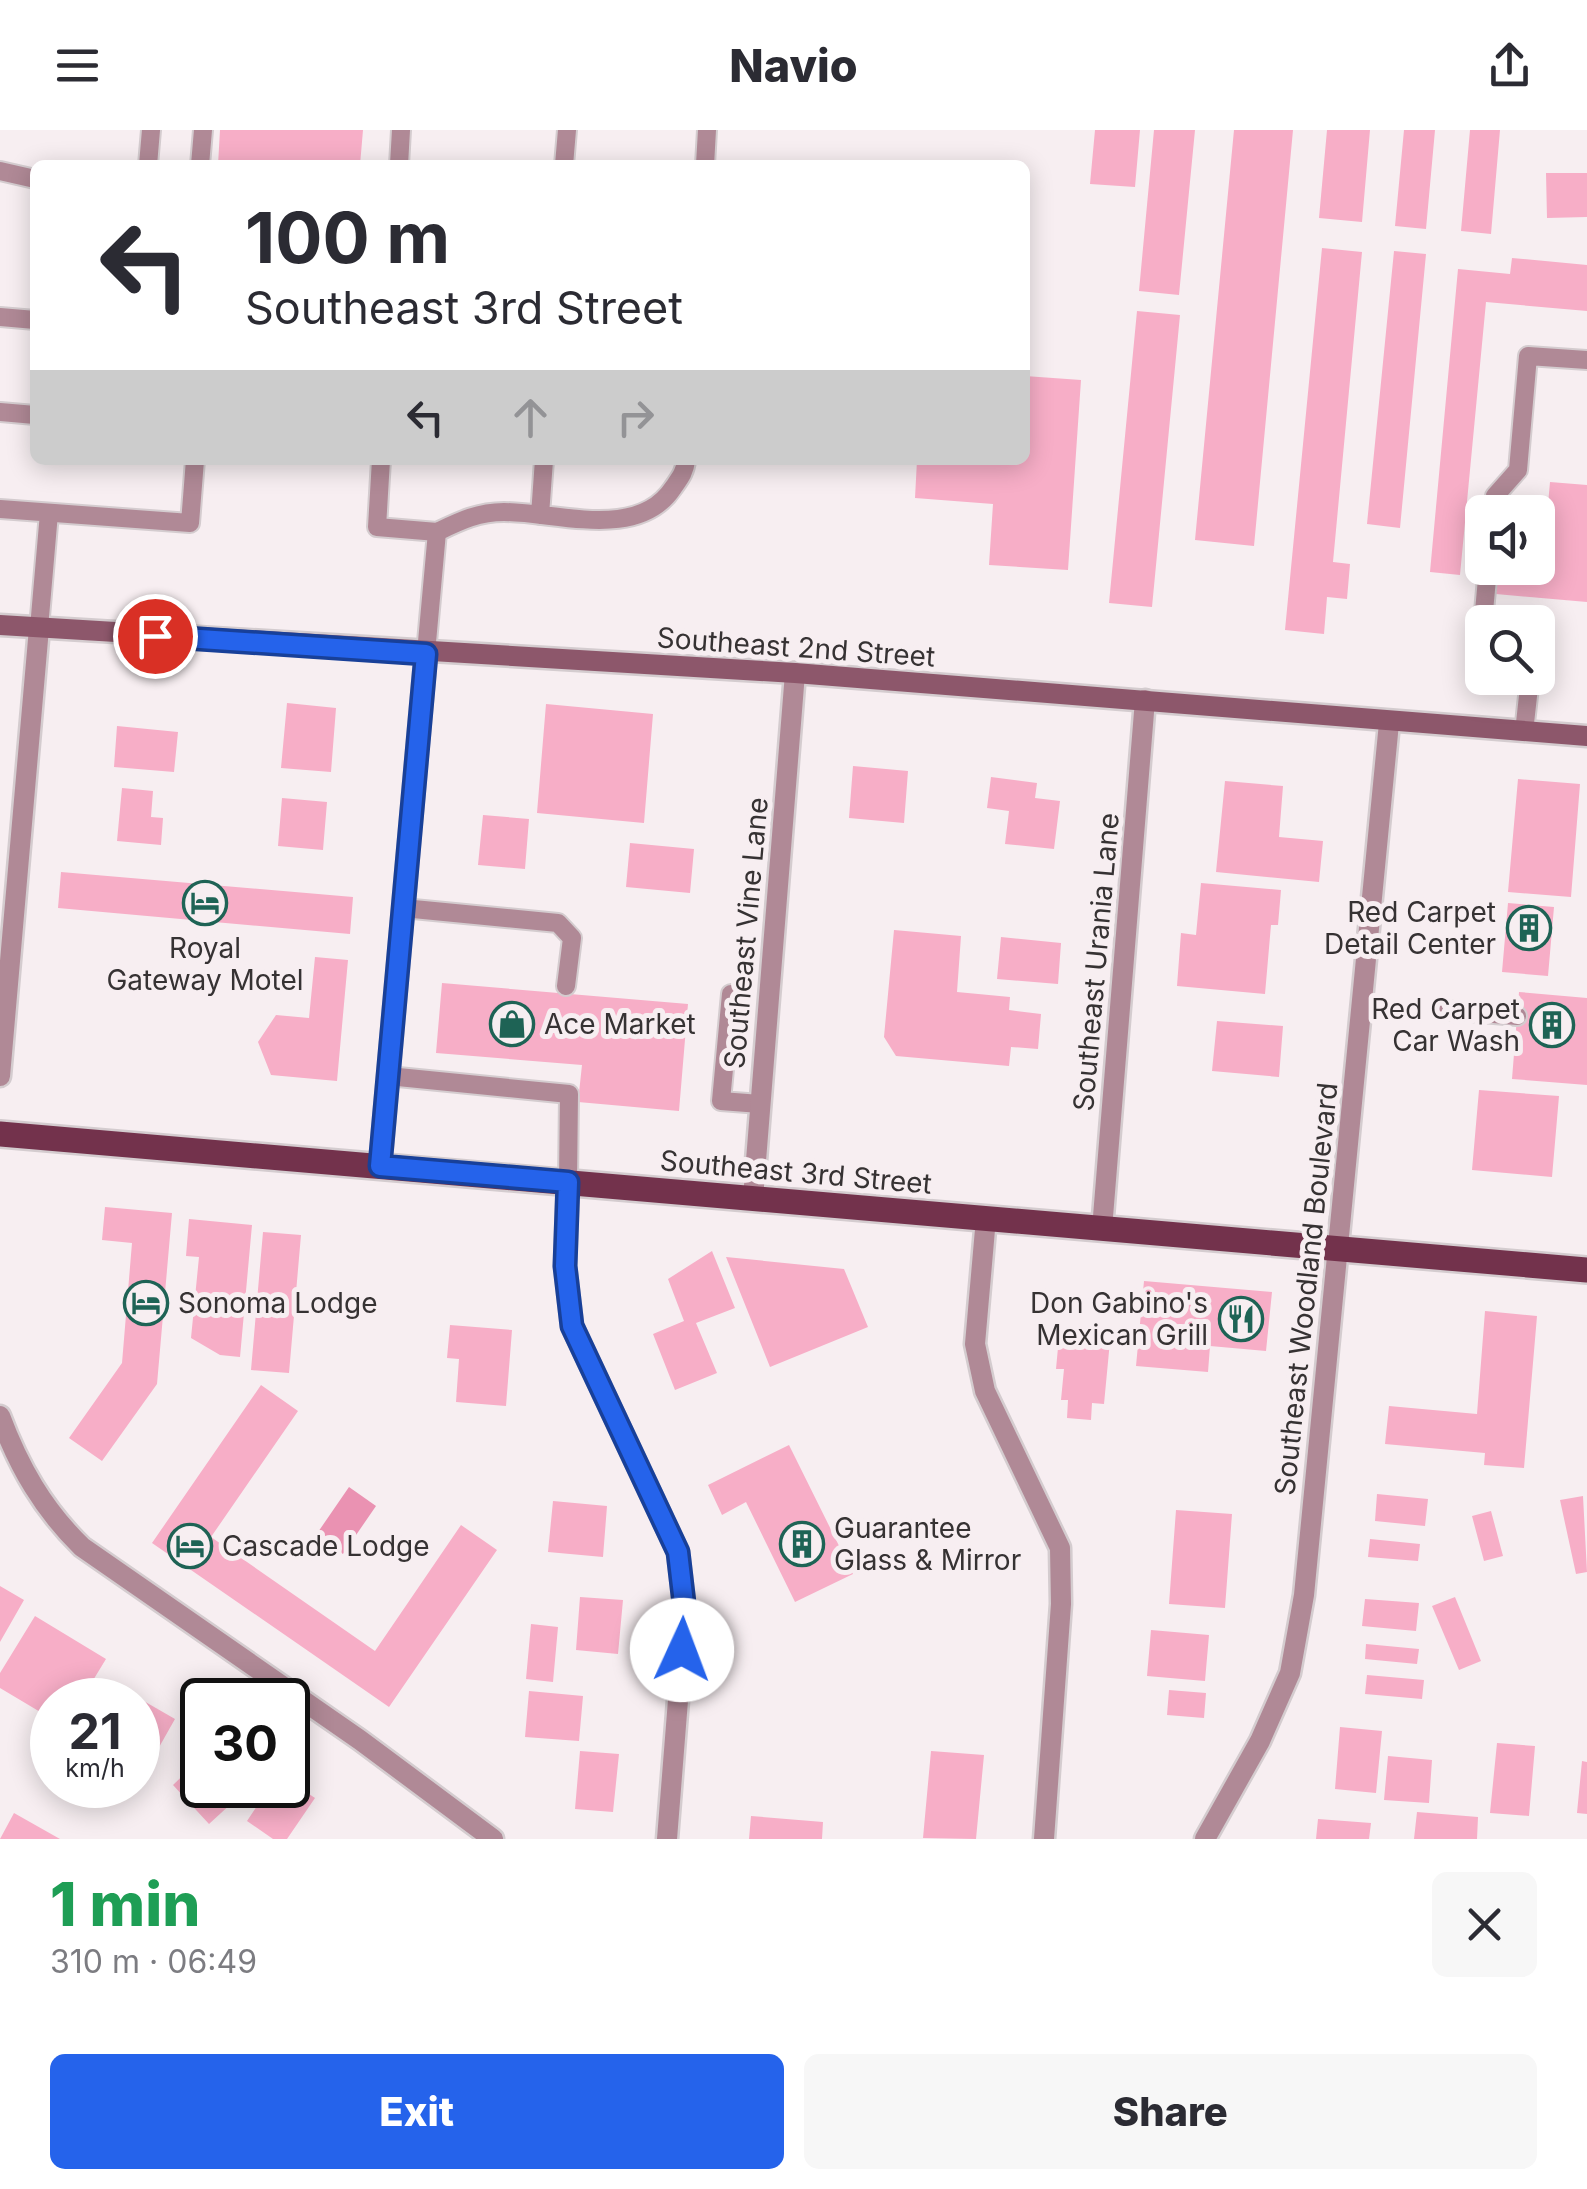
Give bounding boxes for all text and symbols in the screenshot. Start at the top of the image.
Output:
icon: menu [50,38,105,93]
text: Navio [729,38,858,93]
icon: share [1482,38,1537,93]
text: 100 m [245,195,450,280]
icon: left [80,200,210,330]
text: Southeast 3rd Street [245,280,683,335]
icon: left [398,390,453,445]
icon: ahead [503,390,558,445]
icon: right [608,390,663,445]
map controls [1465,495,1555,695]
button: sound [1465,495,1555,585]
pin [113,594,198,679]
button: search [1465,605,1555,695]
icon: arrive [128,609,183,664]
street label: Southeast 2nd Street [656,620,936,674]
street label: Southeast Vine Lane [717,796,775,1070]
street label: Southeast Urania Lane [1066,811,1126,1113]
hotel icon: Royal Gateway Motel [182,880,228,926]
place label: Red Carpet Detail Center [1324,895,1496,961]
building icon: Red Carpet Detail Center [1506,905,1552,951]
place label: Royal Gateway Motel [106,931,304,997]
place label: Red Carpet Car Wash [1371,992,1520,1058]
shop icon: Ace Market [489,1001,535,1047]
building icon: Red Carpet Car Wash [1529,1002,1575,1048]
place label: Ace Market [544,1007,696,1041]
street label: Southeast Woodland Boulevard [1267,1081,1345,1497]
street label: Southeast 3rd Street [659,1143,933,1201]
hotel icon: Sonoma Lodge [123,1280,169,1326]
place label: Sonoma Lodge [178,1286,377,1320]
place label: Don Gabino's Mexican Grill [1030,1286,1208,1352]
restaurant icon: Don Gabino's Mexican Grill [1218,1296,1264,1342]
place label: Guarantee Glass & Mirror [834,1511,1021,1577]
building icon: Guarantee Glass & Mirror [779,1521,825,1567]
hotel icon: Cascade Lodge [167,1523,213,1569]
place label: Cascade Lodge [222,1529,430,1563]
position arrow [630,1598,734,1702]
speed limit sign: 30 [180,1678,310,1808]
text: 21 [68,1701,122,1761]
text: km/h [65,1753,125,1783]
text: 1 min [50,1868,200,1940]
button: close [1432,1872,1537,1977]
text: 310 m · 06:49 [50,1942,257,1981]
button: Exit [50,2054,784,2169]
button: Share [804,2054,1537,2169]

